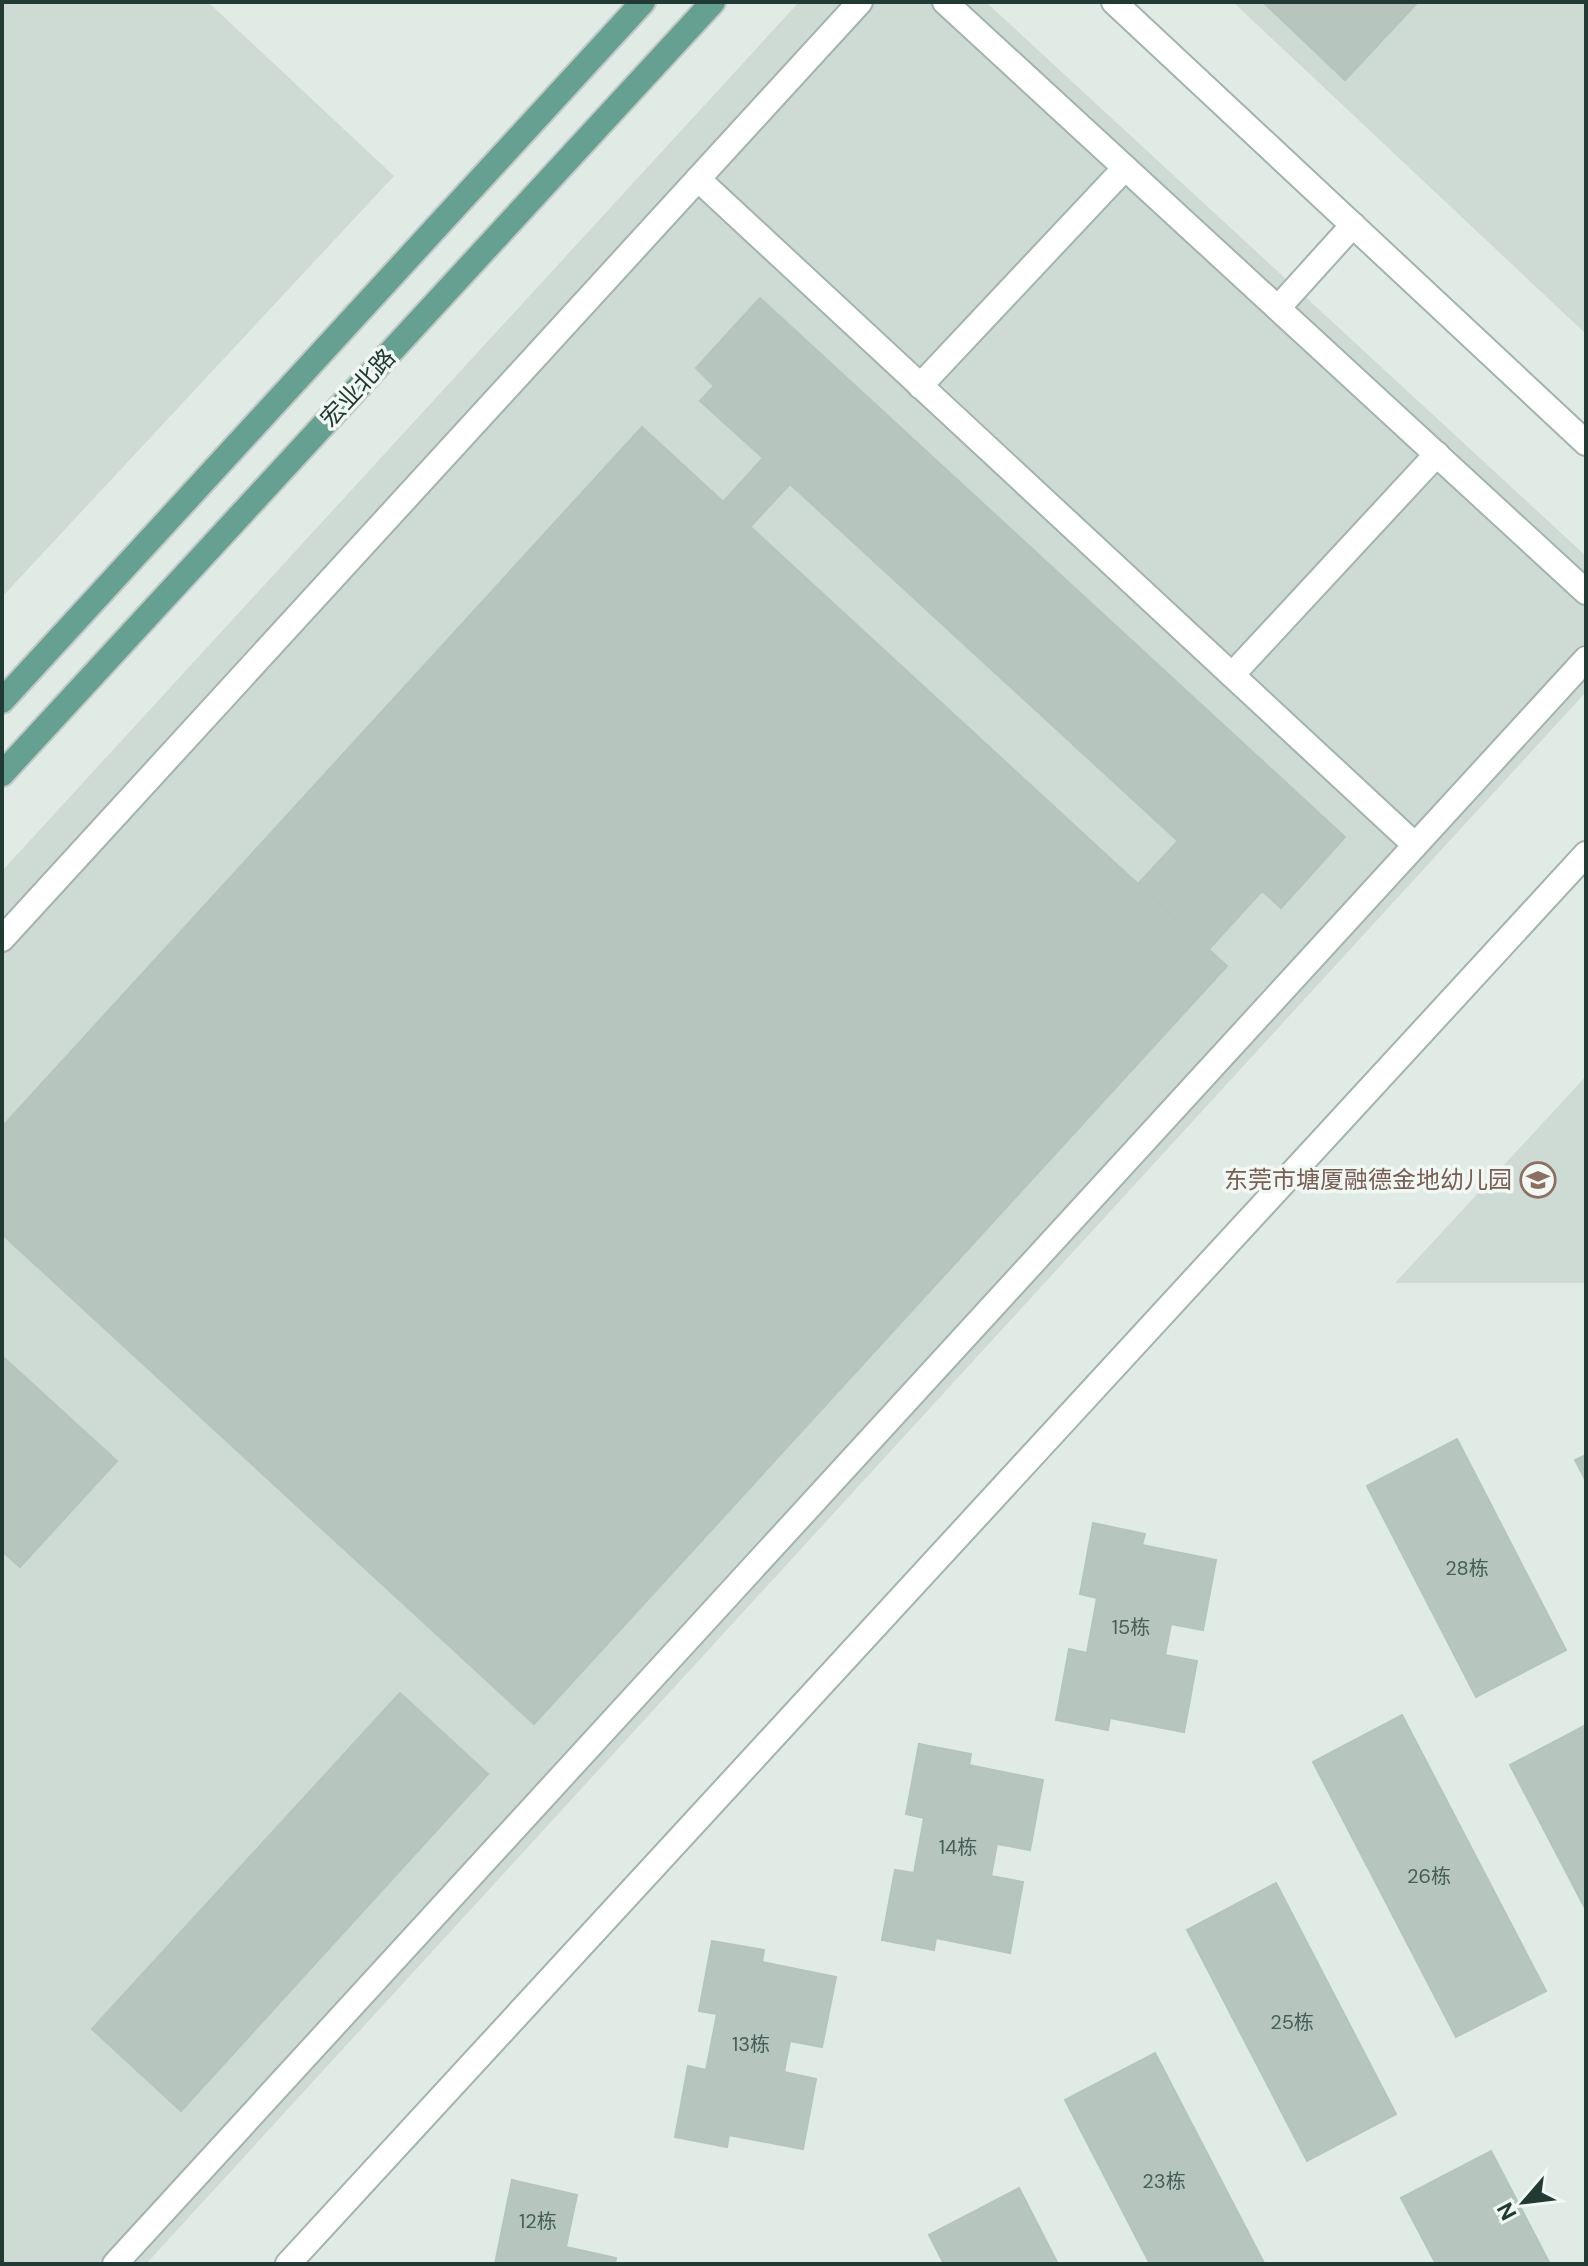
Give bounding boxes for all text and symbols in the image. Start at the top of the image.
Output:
street label: 宏业北路 [314,342,402,433]
school or university icon: 东莞市塘厦融德金地幼儿园 [1519,1161,1557,1199]
place label: 东莞市塘厦融德金地幼儿园 [1224,1164,1512,1195]
house number: 28栋 [1445,1555,1489,1581]
house number: 15栋 [1112,1614,1150,1640]
house number: 14栋 [939,1834,977,1860]
house number: 26栋 [1407,1863,1451,1889]
house number: 25栋 [1270,2009,1314,2035]
house number: 13栋 [732,2031,770,2057]
north arrow [1484,2162,1564,2242]
house number: 23栋 [1142,2168,1186,2194]
text: N [1490,2197,1523,2225]
house number: 12栋 [519,2208,557,2234]

